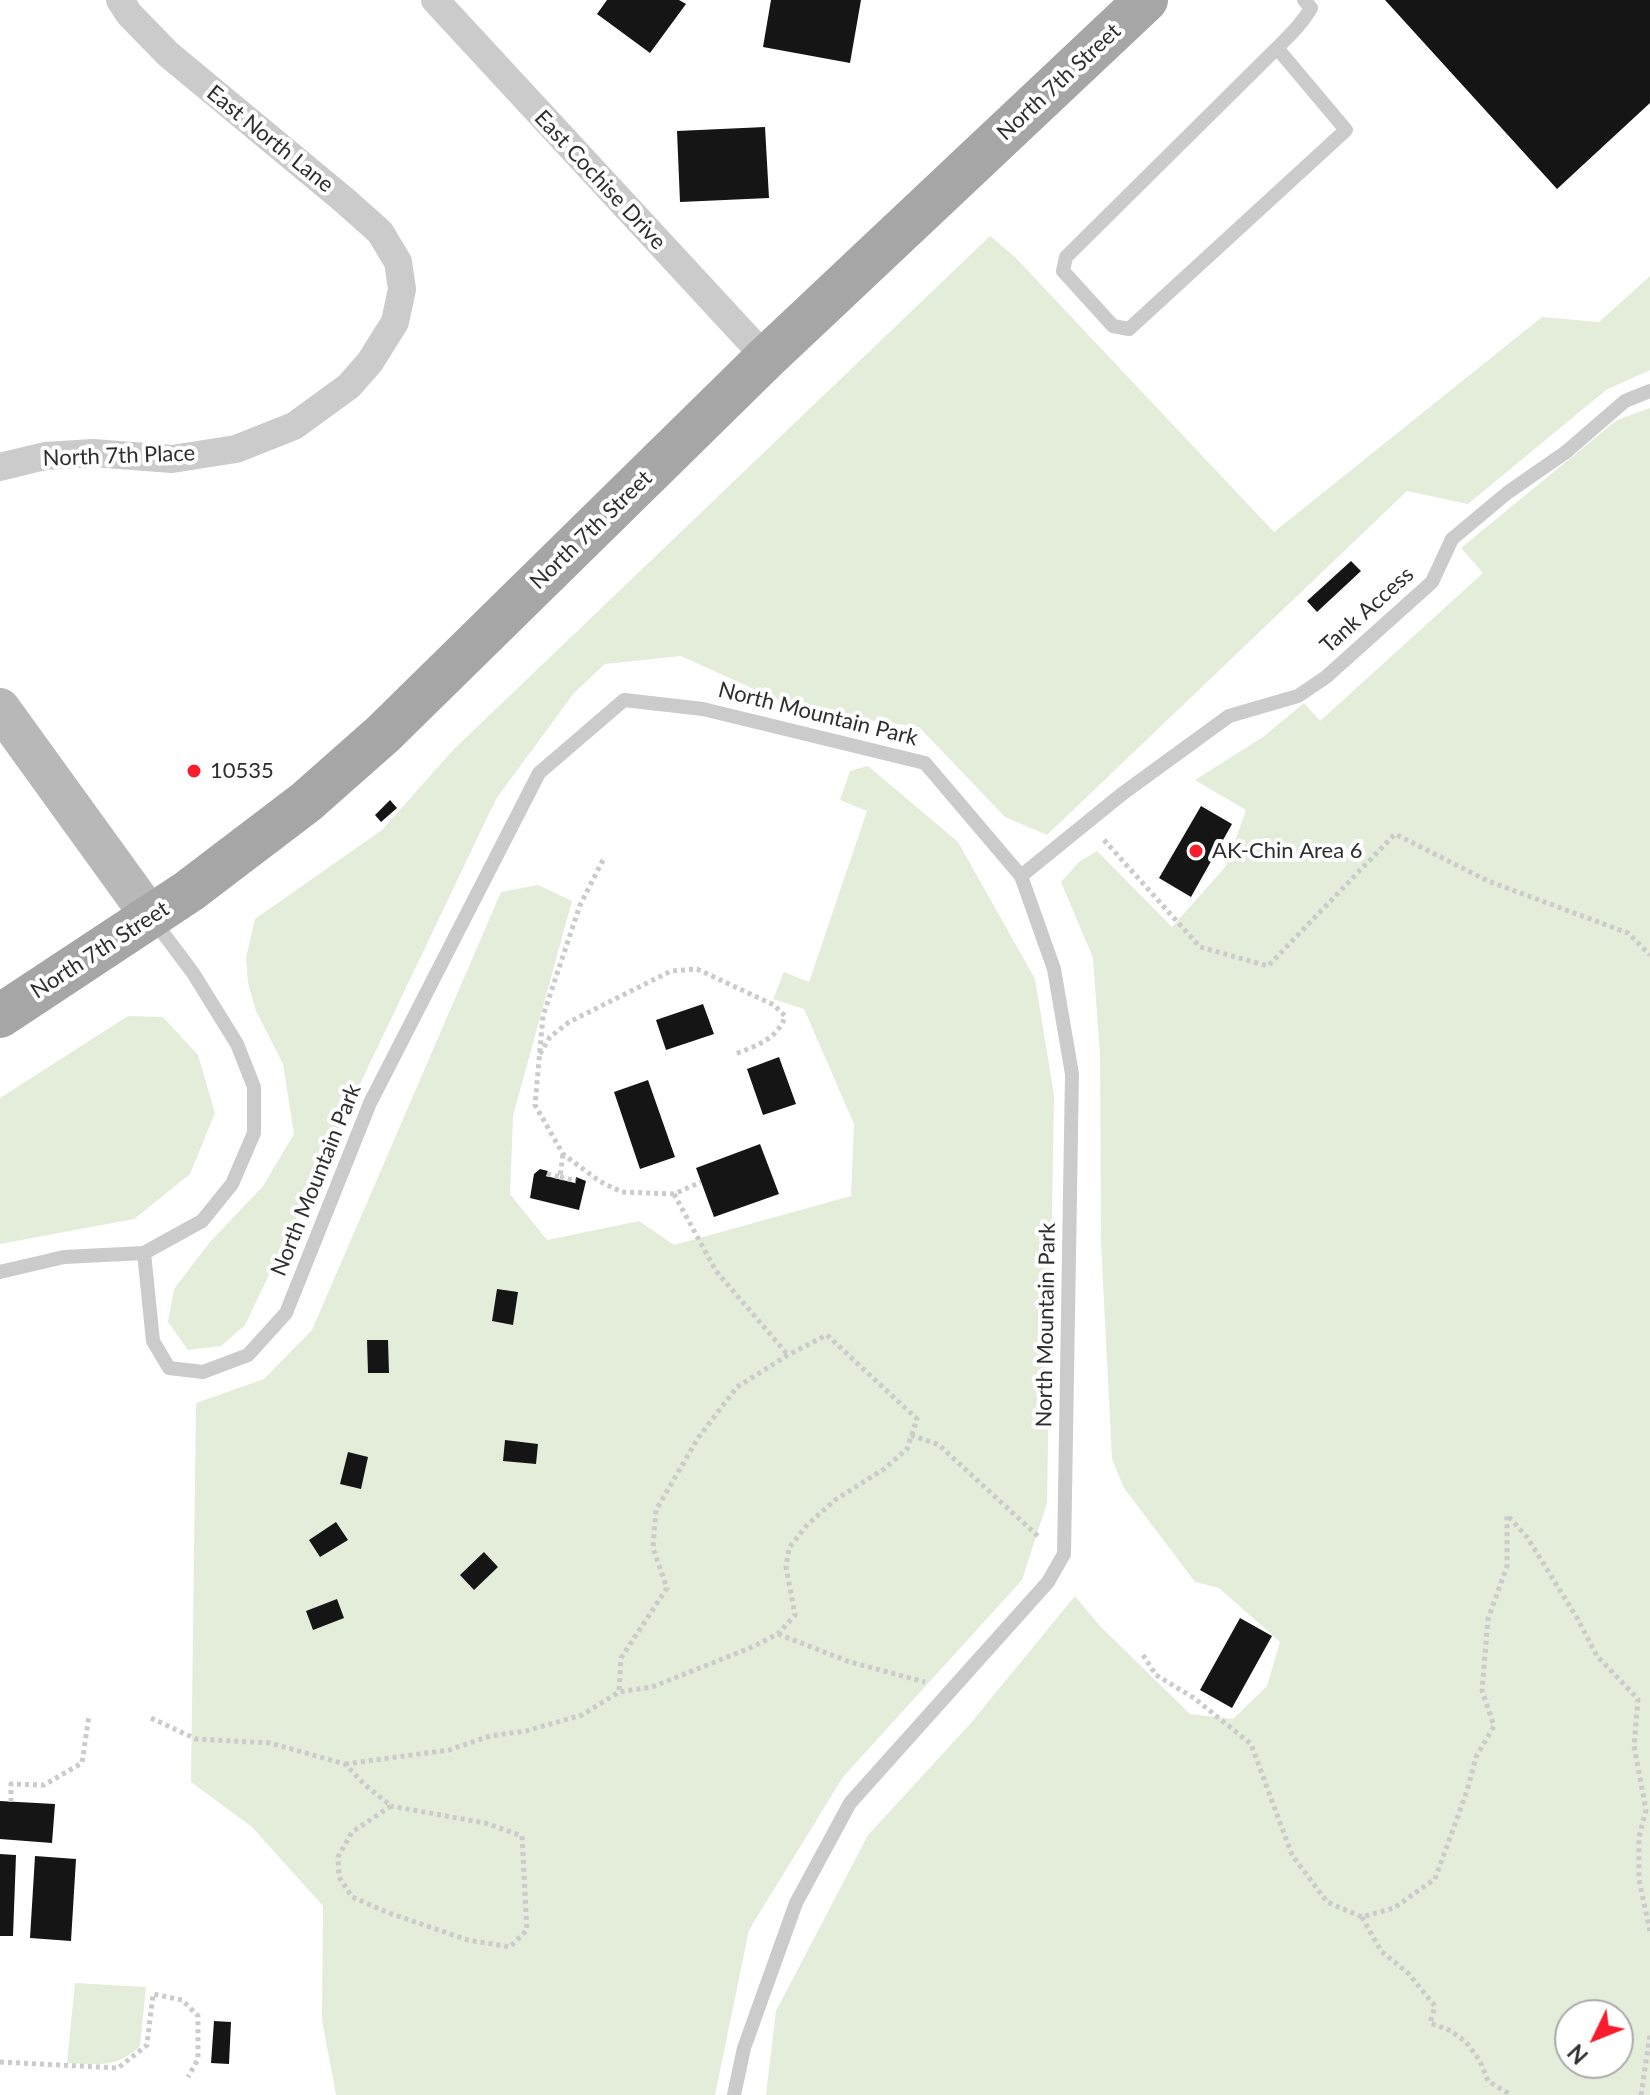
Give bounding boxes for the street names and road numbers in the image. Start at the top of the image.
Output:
street label: North 7th Street [992,18,1126,146]
street label: East North Lane [201,80,339,198]
street label: East Cochise Drive [529,105,671,255]
street label: North 7th Place [42,440,196,472]
street label: North 7th Street [525,465,657,595]
street label: Tank Access [1315,561,1419,659]
street label: North Mountain Park [716,676,920,752]
street label: North 7th Street [26,896,174,1004]
street label: North Mountain Park [265,1080,367,1280]
street label: North Mountain Park [1031,1222,1061,1428]

